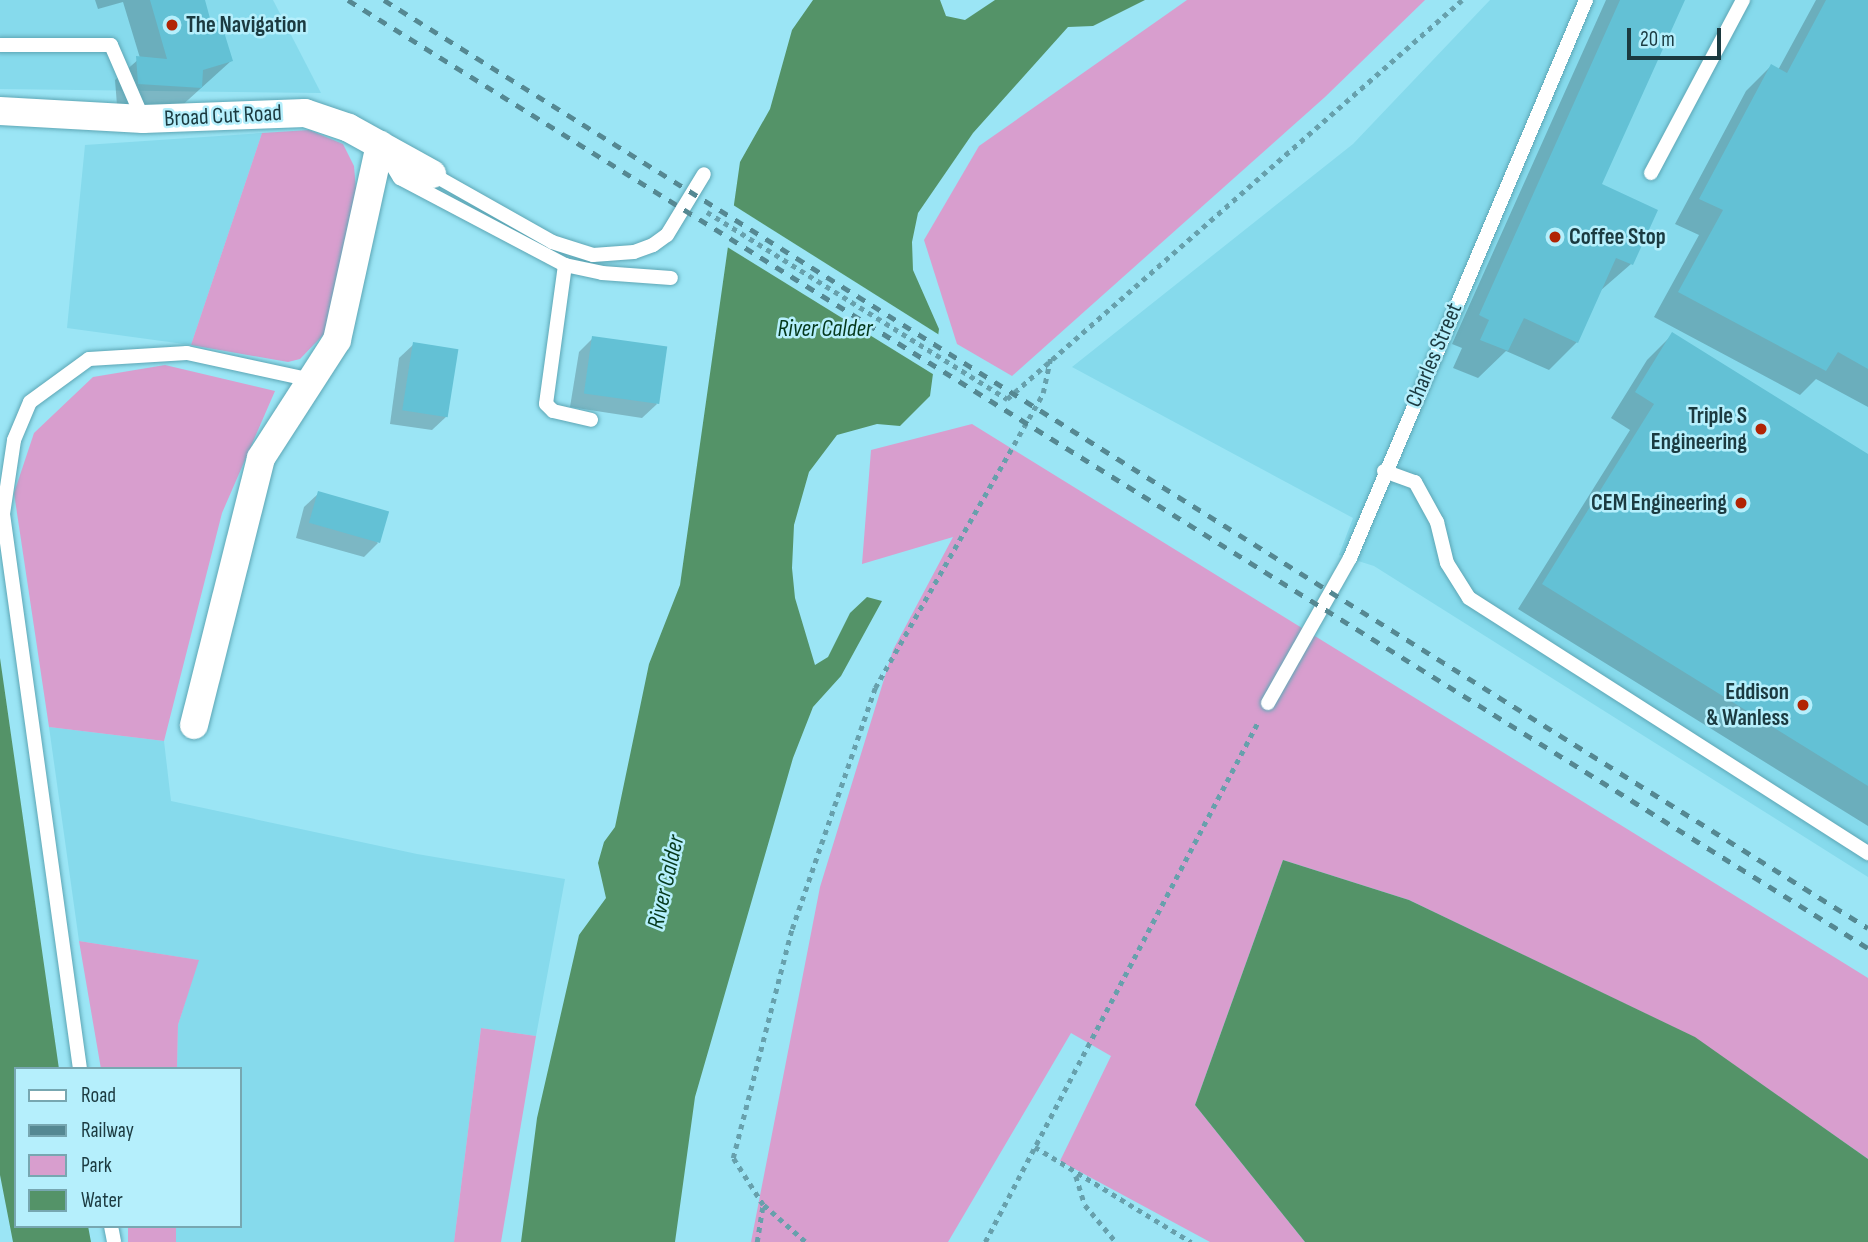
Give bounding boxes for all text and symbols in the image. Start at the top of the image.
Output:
place label: The Navigation [186,11,307,39]
scale bar [1630,14,1724,58]
marker: The Navigation [164,17,180,33]
text: 20 m [1640,27,1675,52]
street label: Broad Cut Road [163,99,283,133]
place label: Coffee Stop [1569,223,1666,251]
marker: Coffee Stop [1547,229,1563,245]
street label: Charles Street [1400,299,1468,411]
water label: River Calder [777,315,873,343]
place label: Triple S Engineering [1651,402,1747,456]
marker: Triple S Engineering [1753,421,1769,437]
place label: CEM Engineering [1591,489,1727,517]
marker: CEM Engineering [1733,495,1749,511]
place label: Eddison & Wanless [1706,678,1789,732]
marker: Eddison & Wanless [1795,697,1811,713]
water label: River Calder [641,832,691,932]
legend [14,1067,242,1228]
text: Road [81,1083,116,1108]
text: Railway [81,1118,134,1143]
text: Park [81,1153,112,1178]
text: Water [81,1188,123,1213]

